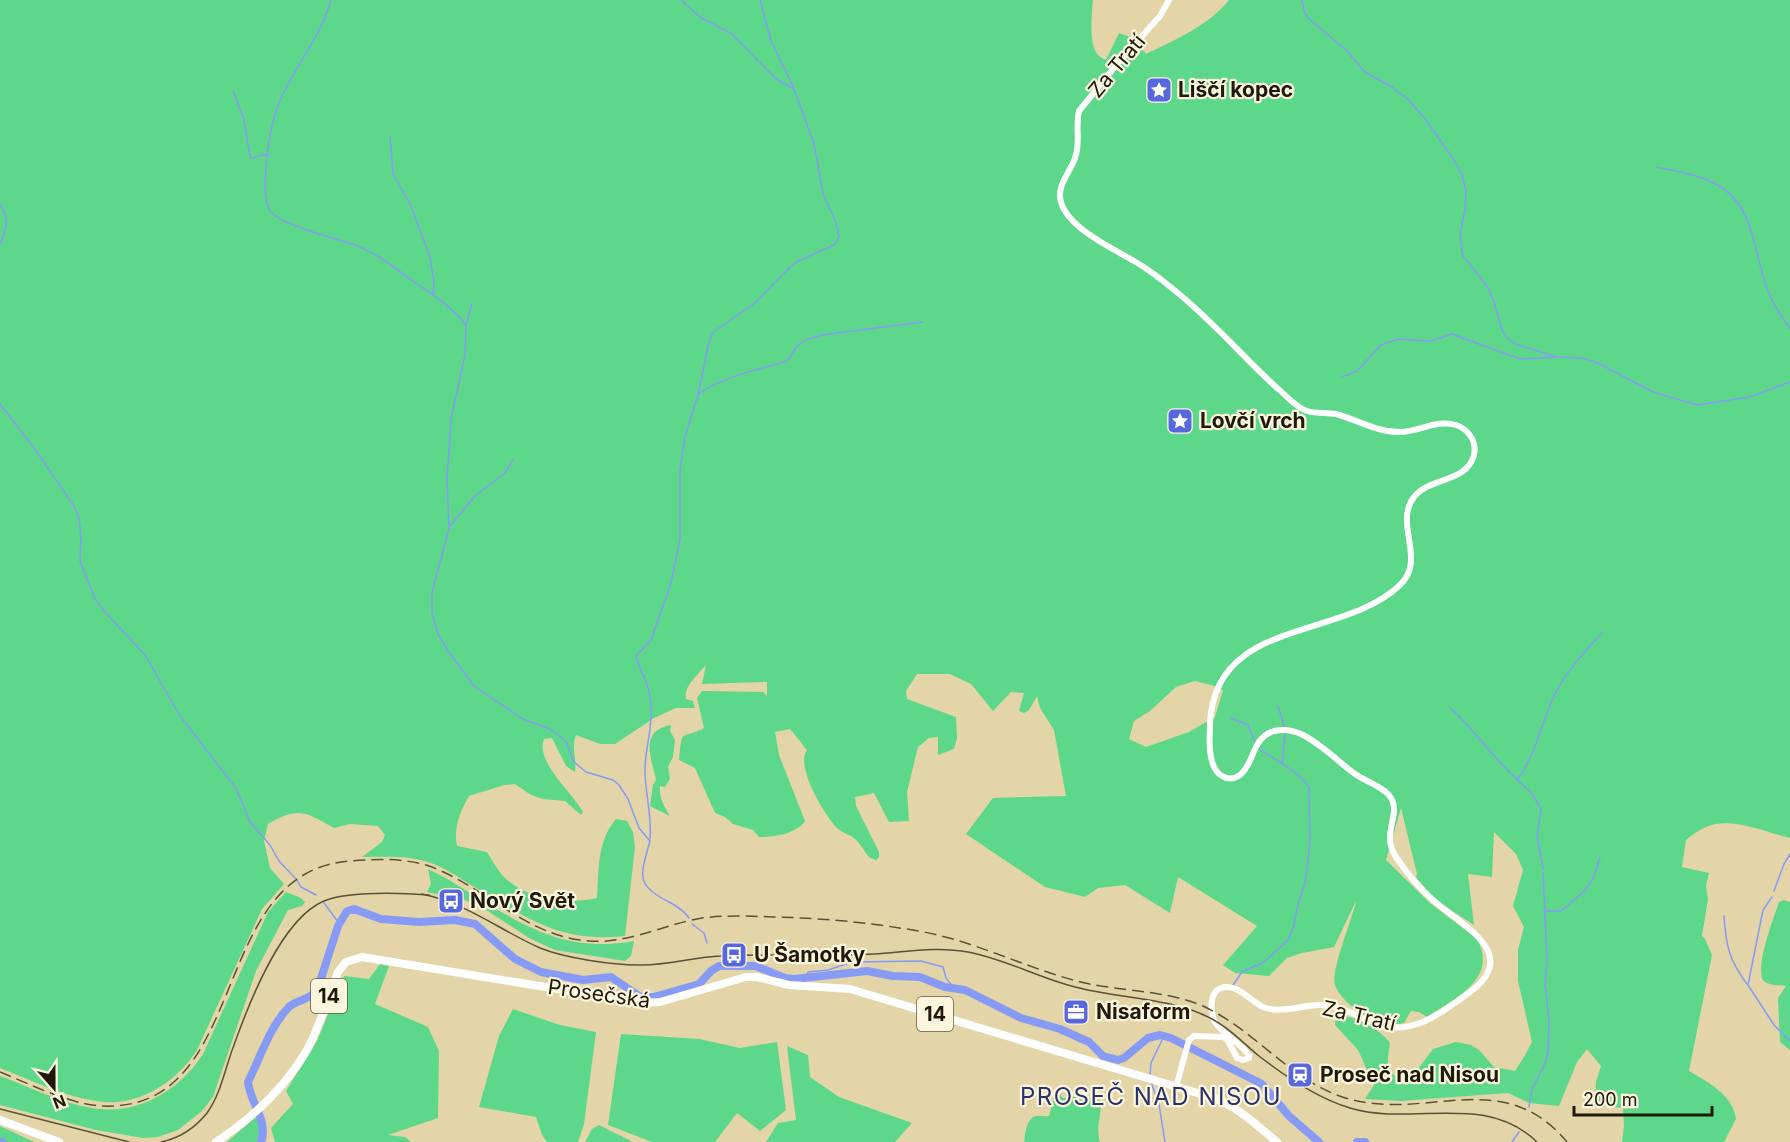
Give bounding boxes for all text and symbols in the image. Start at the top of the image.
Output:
street label: Za Tratí [1083,28,1151,102]
place icon: Liščí kopec [1144,75,1174,105]
place label: Liščí kopec [1178,77,1293,102]
place icon: Lovčí vrch [1165,406,1195,436]
place label: Lovčí vrch [1200,408,1306,433]
bus stop icon: Nový Svět [436,886,466,916]
place label: Nový Svět [470,888,575,913]
bus stop icon: U Šamotky [719,940,749,970]
place label: U Šamotky [754,941,865,967]
street label: Prosečská [546,974,652,1013]
road number: 14 [311,979,347,1013]
street label: Za Tratí [1320,995,1399,1036]
road number: 14 [917,997,953,1031]
office icon: Nisaform [1061,997,1091,1027]
place label: Nisaform [1096,999,1190,1024]
north arrow [24,1058,84,1118]
station icon: Proseč nad Nisou [1285,1060,1315,1090]
place label: Proseč nad Nisou [1320,1062,1499,1087]
scale bar [1574,1079,1712,1117]
district label: PROSEČ NAD NISOU [1020,1081,1282,1111]
text: 200 m [1583,1089,1638,1110]
text: N [50,1090,69,1114]

